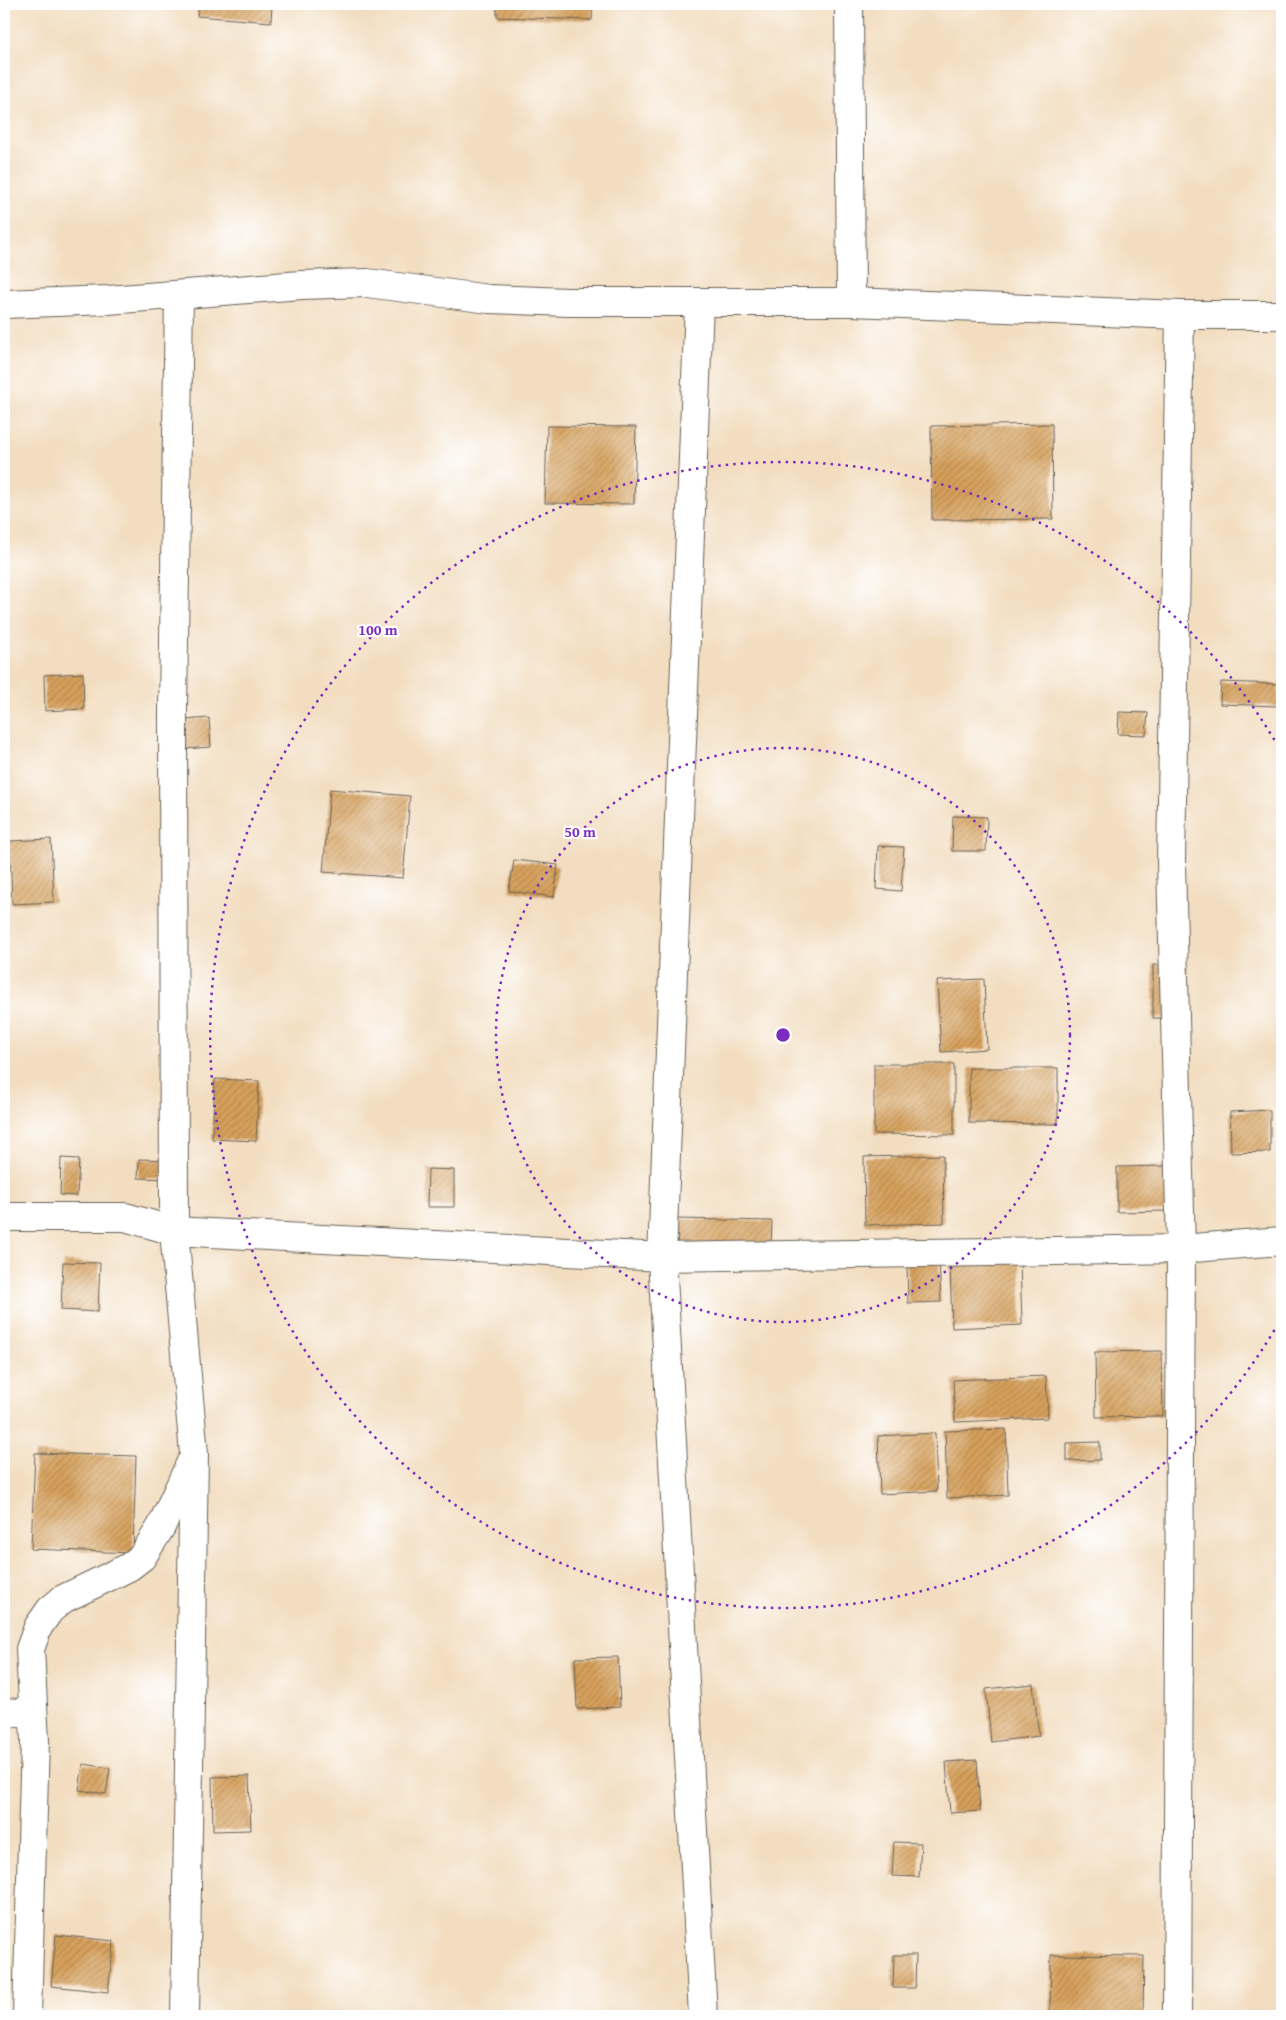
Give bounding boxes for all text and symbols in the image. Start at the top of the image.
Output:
text: 100 m [358,619,398,640]
text: 50 m [564,821,596,842]
centre of rings [774,1026,792,1044]

